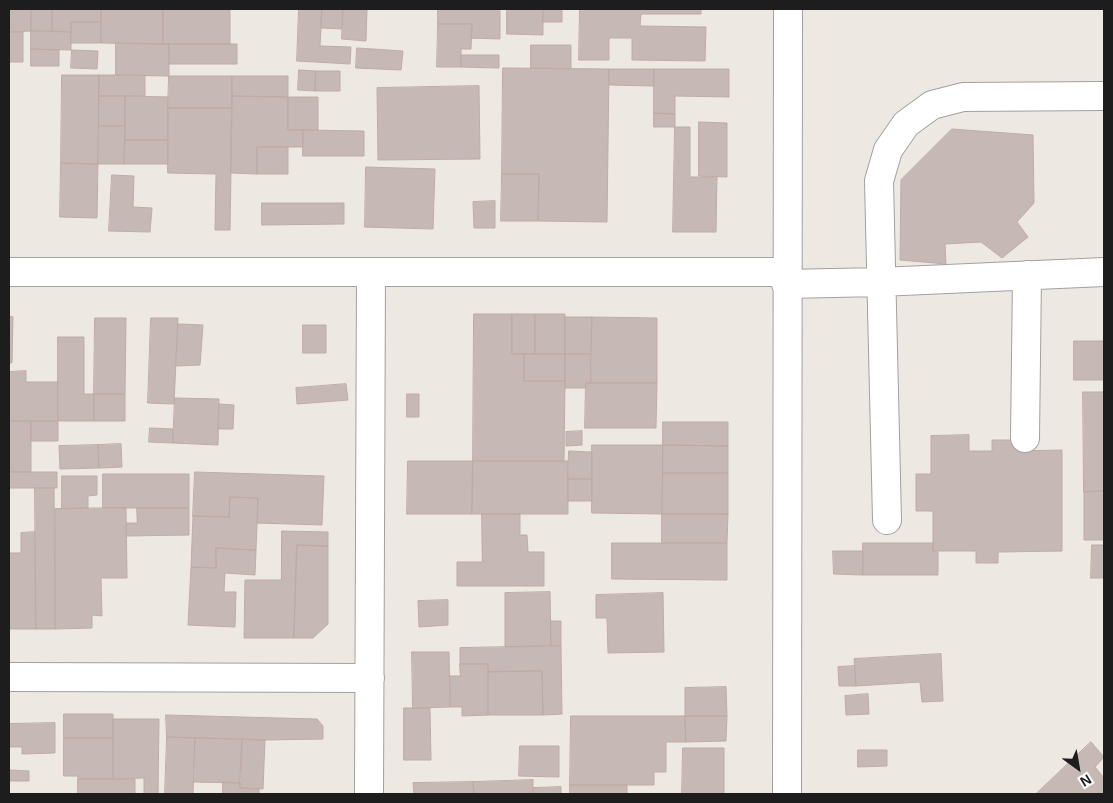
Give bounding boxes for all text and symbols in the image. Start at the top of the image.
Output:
north arrow [1053,743,1103,793]
text: N [1077,771,1094,790]

